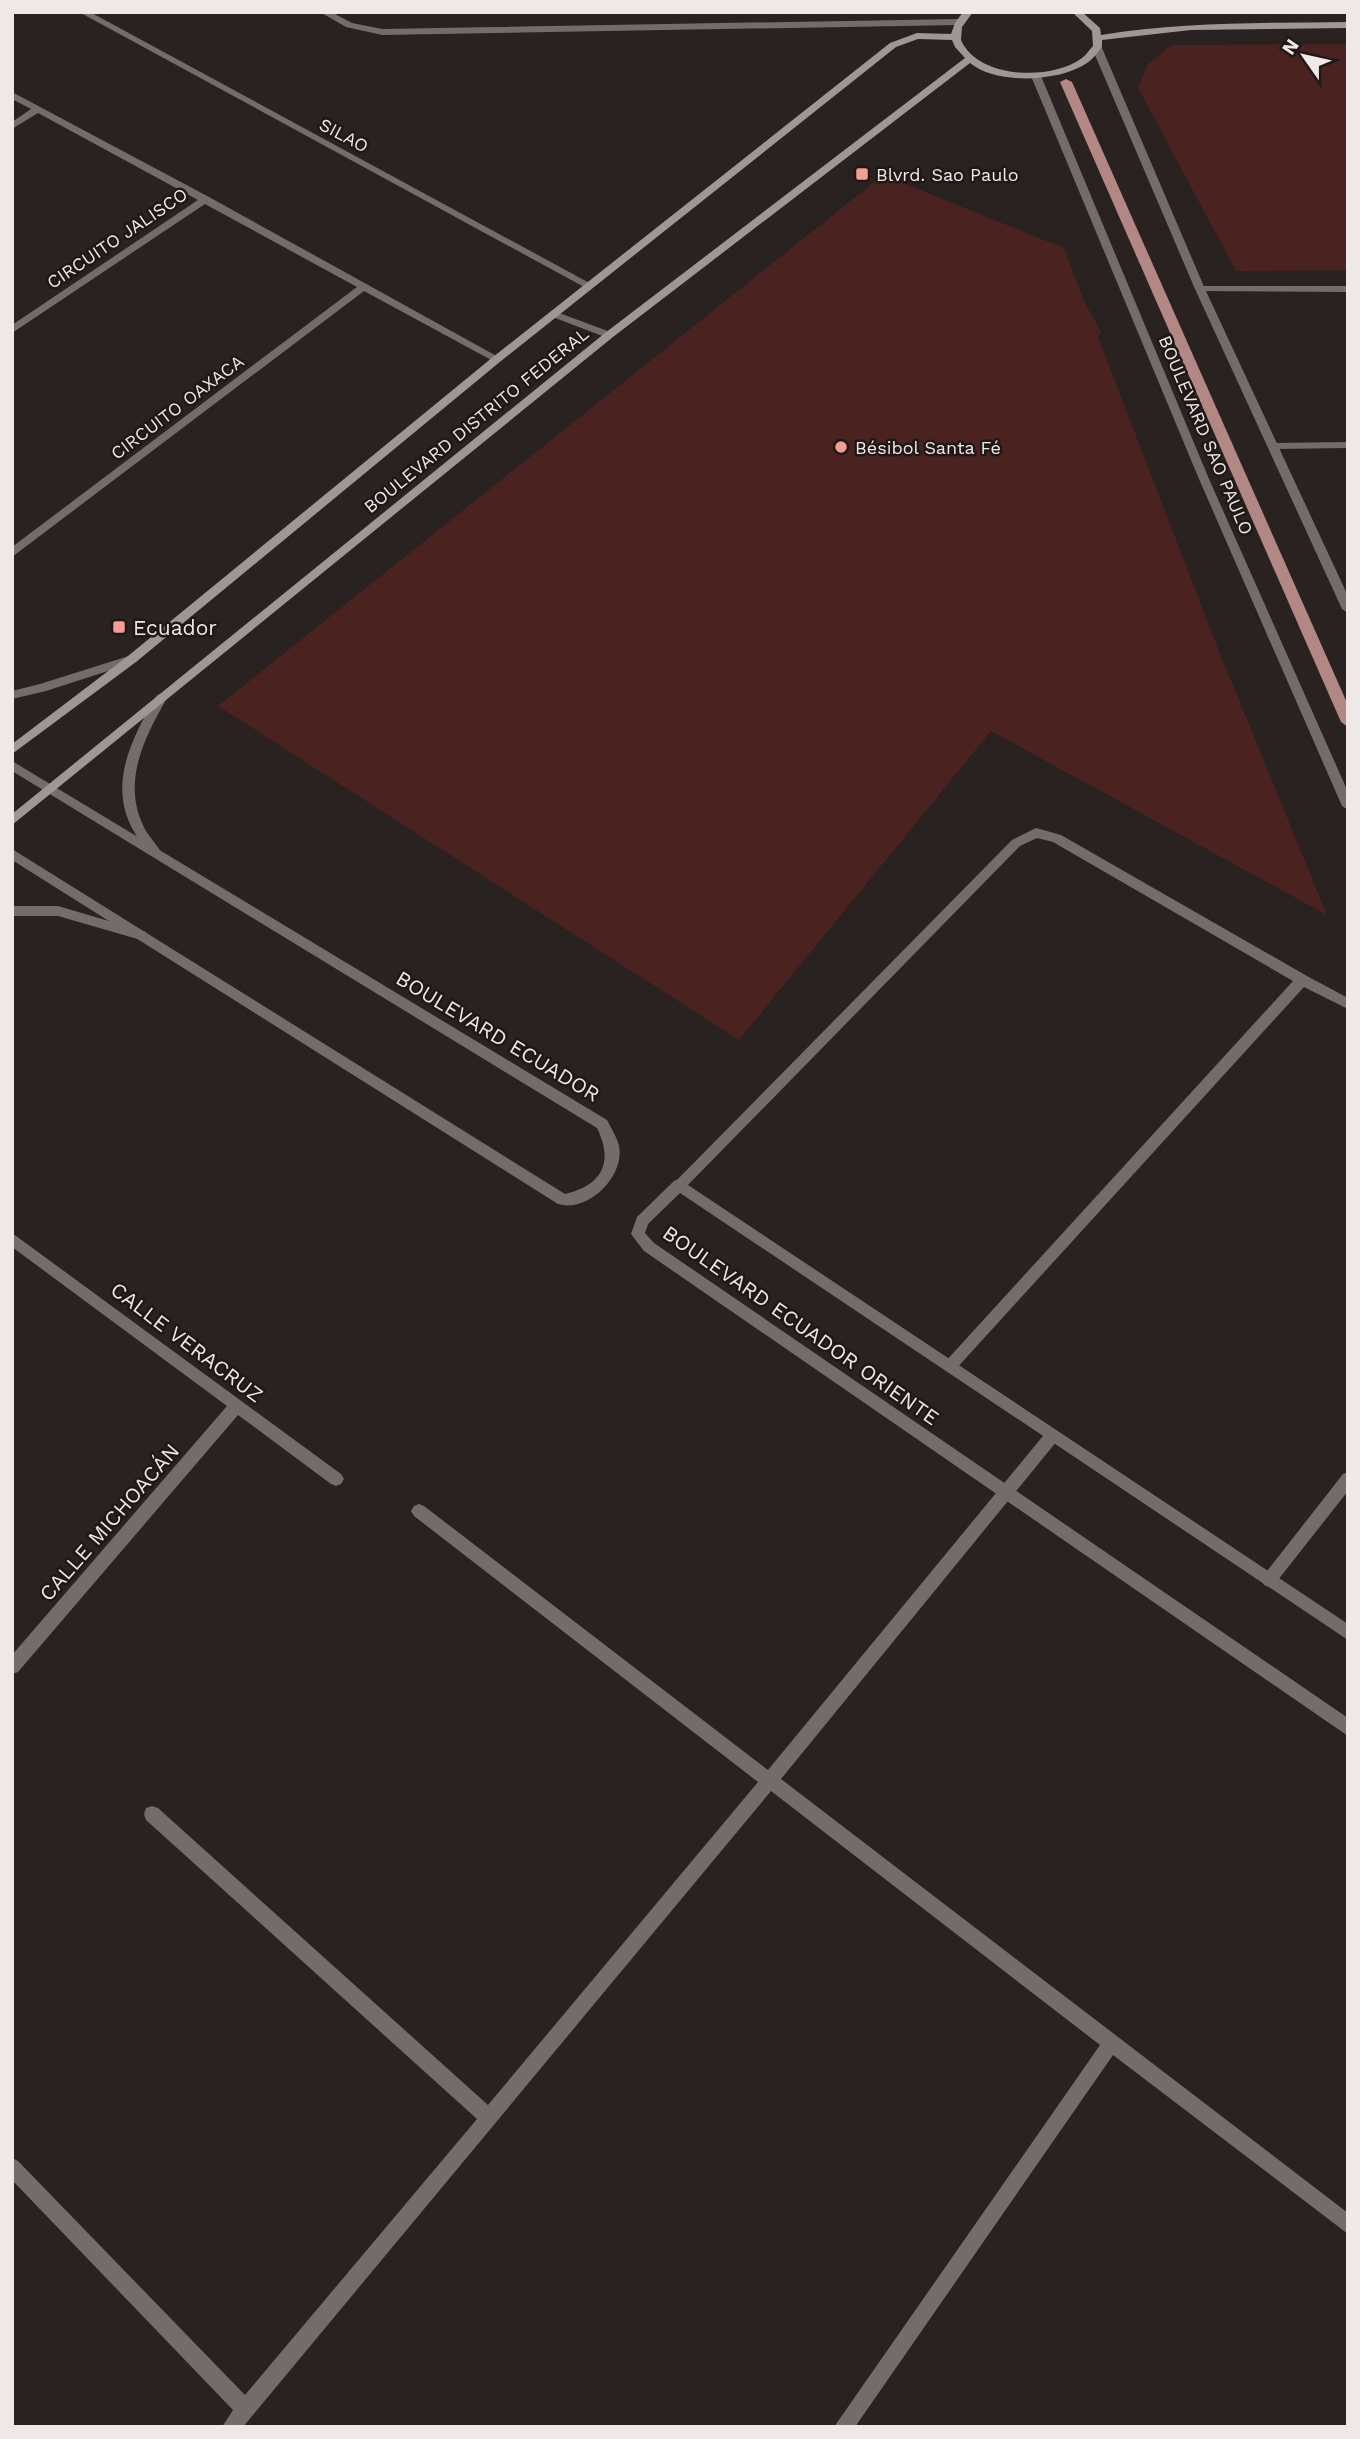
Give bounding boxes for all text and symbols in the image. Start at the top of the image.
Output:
north arrow [1269,21,1339,91]
text: N [1277,35,1304,59]
street label: SILAO [316,113,372,157]
place label: Blvrd. Sao Paulo [876,164,1019,185]
marker: Blvrd. Sao Paulo [854,166,870,182]
street label: CIRCUITO JALISCO [43,183,191,293]
street label: BOULEVARD DISTRITO FEDERAL [359,323,593,517]
street label: BOULEVARD SAO PAULO [1154,332,1258,538]
street label: CIRCUITO OAXACA [106,350,248,464]
place label: Bésibol Santa Fé [855,437,1001,458]
marker: Bésibol Santa Fé [833,439,849,455]
place label: Ecuador [133,615,217,640]
marker: Ecuador [111,619,127,635]
street label: BOULEVARD ECUADOR [392,965,604,1107]
street label: BOULEVARD ECUADOR ORIENTE [658,1220,944,1430]
street label: CALLE VERACRUZ [106,1277,268,1407]
street label: CALLE MICHOACÁN [34,1438,184,1606]

